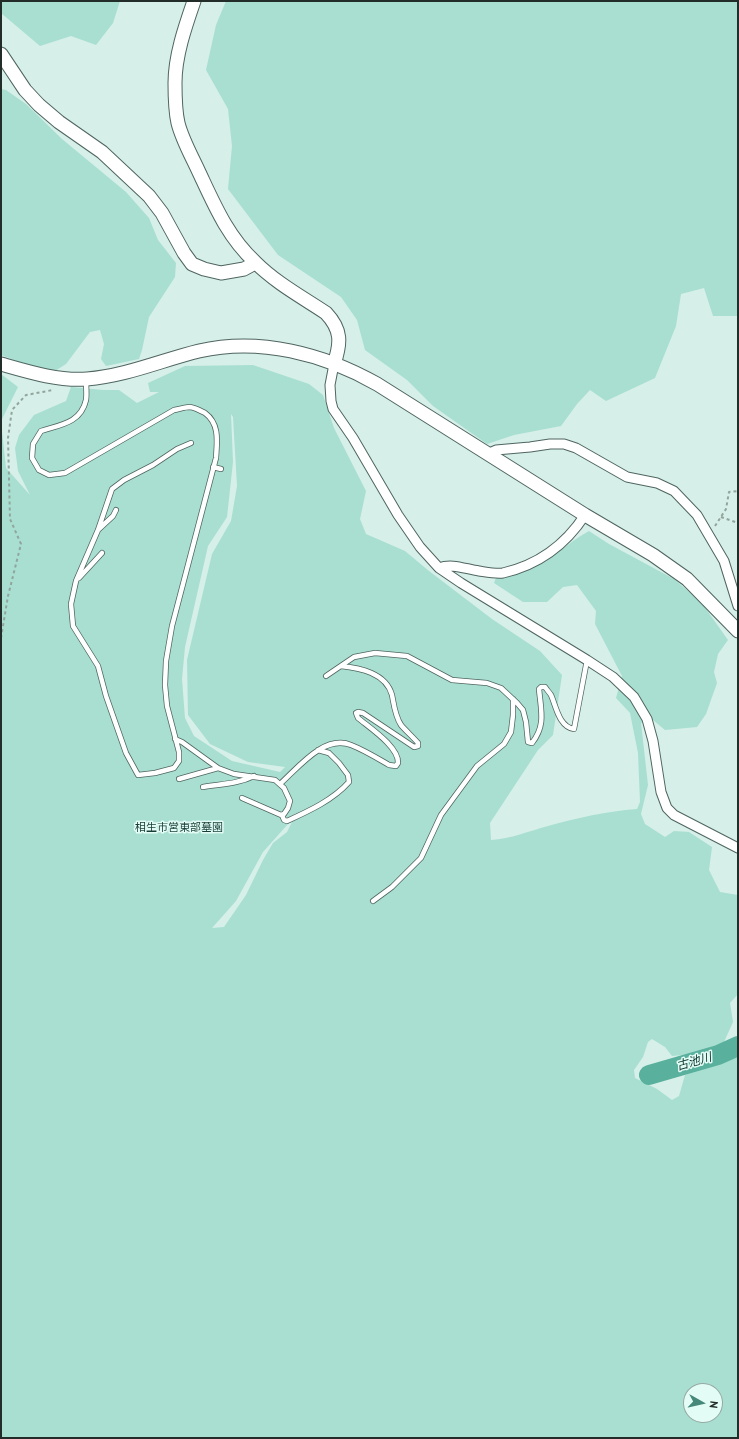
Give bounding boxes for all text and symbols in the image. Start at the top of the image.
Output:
park label: 相生市営東部墓園 [135,821,223,835]
water label: 古池川 [675,1050,713,1074]
north arrow [683,1383,723,1423]
text: N [706,1400,721,1409]

